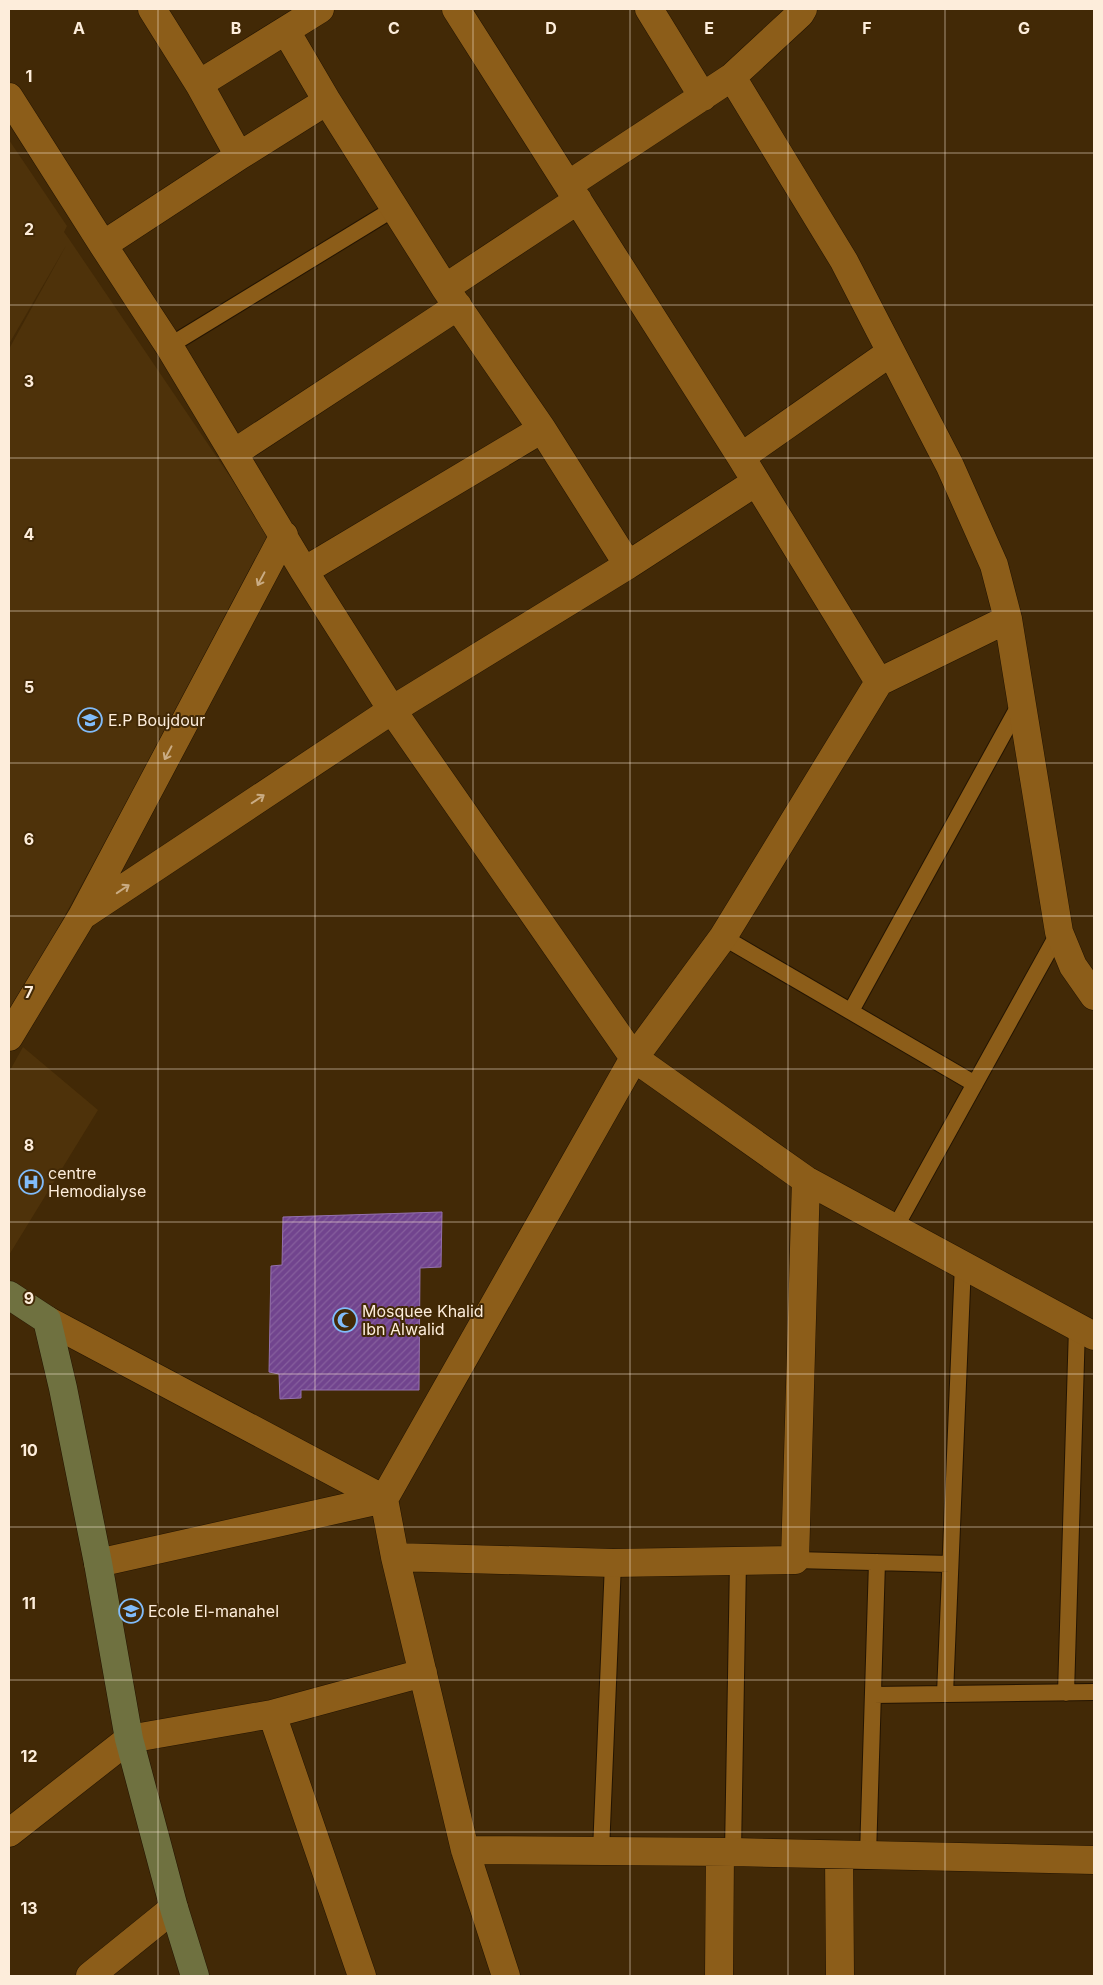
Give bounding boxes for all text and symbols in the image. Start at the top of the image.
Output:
text: A [73,18,85,38]
text: B [231,18,241,38]
text: C [388,18,400,38]
text: D [545,18,557,38]
text: E [704,18,714,38]
text: F [862,18,872,38]
text: G [1018,18,1030,38]
text: 1 [26,66,32,86]
text: 2 [24,219,34,239]
text: 3 [24,371,34,391]
text: 4 [24,524,35,544]
one-way arrow [256,571,266,586]
text: 5 [24,677,34,697]
school or university icon: E.P Boujdour [77,707,103,733]
place label: E.P Boujdour [108,710,205,730]
one-way arrow [163,745,173,760]
one-way arrow [251,794,265,804]
text: 6 [24,829,34,849]
one-way arrow [115,884,129,894]
text: 7 [24,982,34,1002]
text: 8 [24,1135,34,1155]
place label: centre Hemodialyse [48,1163,146,1201]
hospital icon: centre Hemodialyse [18,1169,44,1195]
text: 9 [24,1288,34,1308]
place label: Mosquee Khalid Ibn Alwalid [362,1301,484,1339]
mosque icon: Mosquee Khalid Ibn Alwalid [332,1307,358,1333]
text: 10 [20,1440,38,1460]
text: 11 [22,1593,36,1613]
school or university icon: Ecole El-manahel [118,1598,144,1624]
place label: Ecole El-manahel [148,1601,279,1621]
text: 12 [21,1746,37,1766]
text: 13 [20,1898,38,1918]

